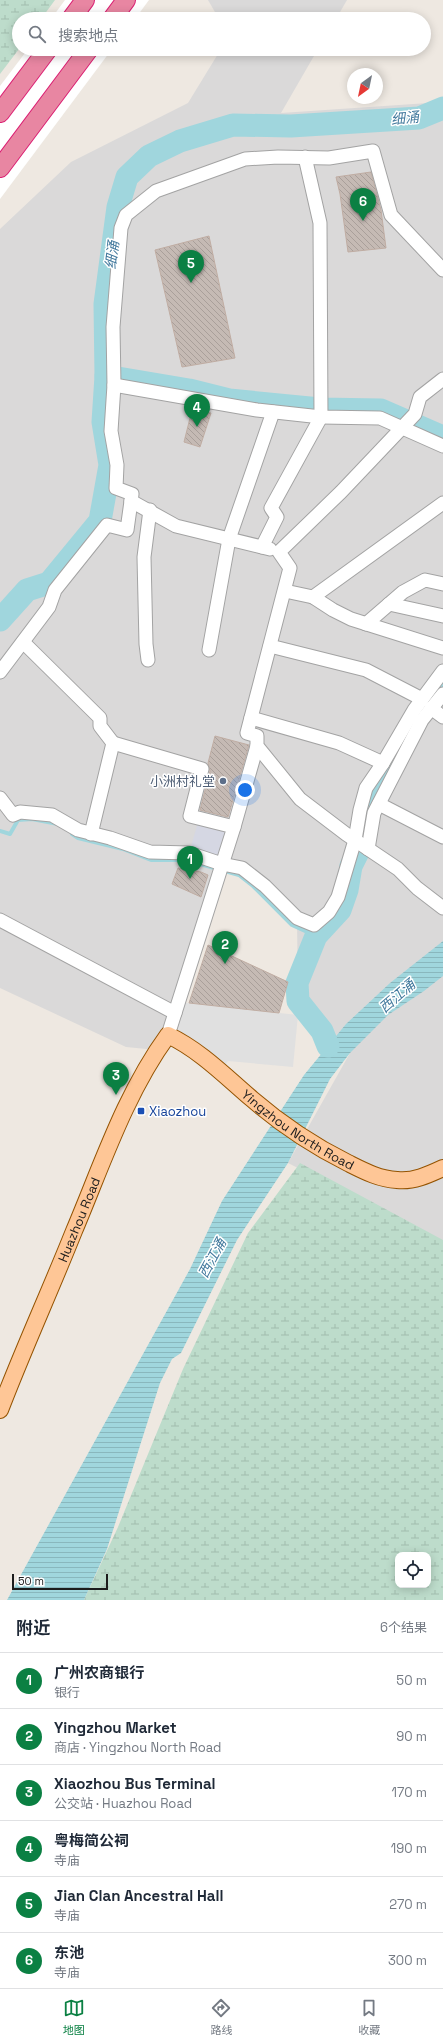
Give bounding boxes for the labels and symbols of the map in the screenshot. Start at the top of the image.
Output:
north arrow [347,68,383,104]
water label: 细涌 [390,107,422,128]
pin: 6 [350,188,376,221]
water label: 细涌 [101,238,123,270]
pin: 5 [178,250,204,283]
pin: 4 [184,394,210,427]
place label: 小洲村礼堂 [150,773,215,790]
marker: 小洲村礼堂 [218,776,228,786]
your location [235,780,255,800]
pin: 1 [177,846,203,879]
pin: 2 [212,931,238,964]
water label: 西江涌 [375,974,420,1017]
pin: 3 [103,1062,129,1095]
street label: Yingzhou North Road [238,1085,357,1173]
place label: Xiaozhou [149,1103,206,1120]
marker: Xiaozhou [136,1106,146,1116]
street label: Huazhou Road [54,1175,104,1265]
water label: 西江涌 [194,1233,231,1281]
scale bar [12,1572,108,1591]

